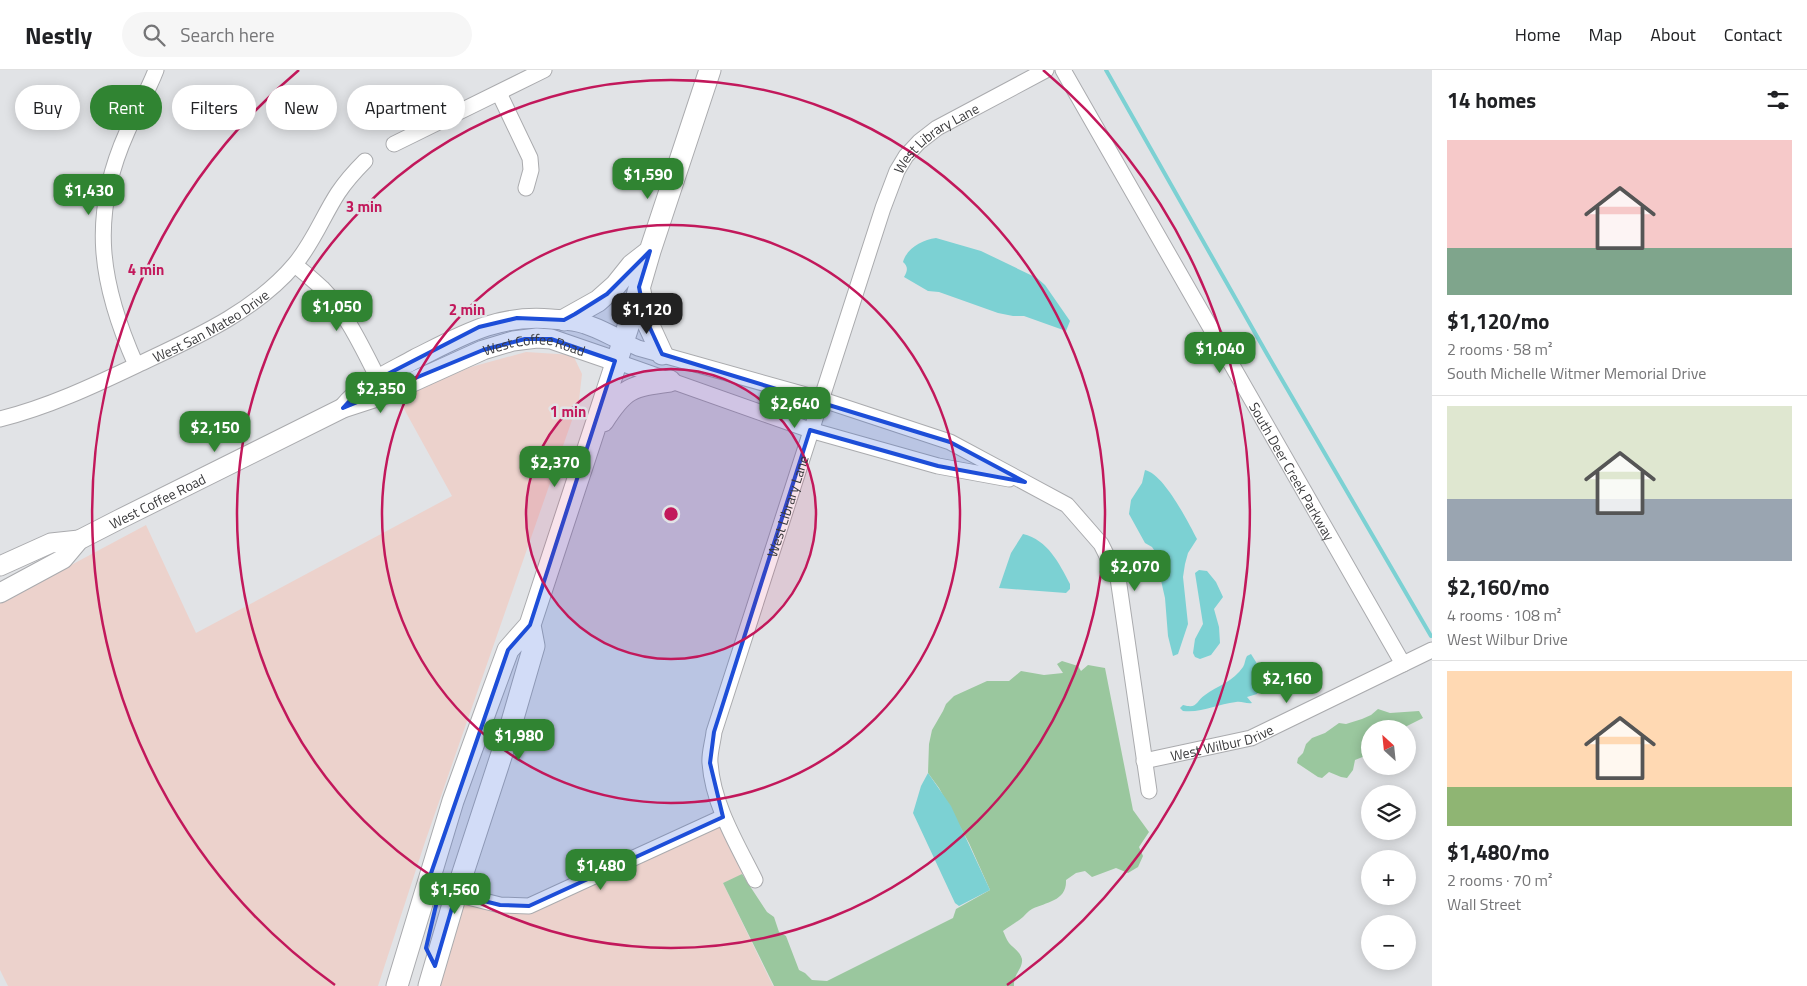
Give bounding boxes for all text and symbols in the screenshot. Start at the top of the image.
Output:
search box [122,12,472,57]
text: Nestly [25,17,92,53]
text: Search here [180,20,275,49]
icon: search [140,21,168,49]
text: Home [1515,21,1561,48]
text: Map [1589,21,1622,48]
text: About [1650,21,1696,48]
text: Contact [1724,21,1782,48]
text: 14 homes [1447,84,1536,116]
chip: Buy [15,85,80,130]
chip: Rent [90,85,162,130]
chip: Filters [172,85,256,130]
chip: New [266,85,337,130]
chip: Apartment [347,85,465,130]
icon: filters [1764,86,1792,114]
street label: West Library Lane [888,97,982,177]
pin: $1,590 [607,158,689,200]
text: $1,590 [623,162,673,186]
icon: home [1575,173,1665,263]
pin: $1,430 [48,174,130,216]
text: $1,430 [64,178,114,202]
text: 3 min [346,195,382,218]
text: 4 min [128,258,164,281]
street label: West San Mateo Drive [149,284,273,367]
pin: $1,050 [296,290,378,332]
pin: $1,120 [606,292,688,335]
text: $1,050 [312,294,362,318]
text: $1,120 [622,297,672,321]
text: 2 min [449,298,485,321]
text: $1,120/mo [1447,305,1549,337]
street label: West Coffee Road [480,327,588,361]
pin: $1,040 [1179,332,1261,374]
text: $1,040 [1195,336,1245,360]
text: 2 rooms · 58 m² [1447,337,1552,361]
text: South Michelle Witmer Memorial Drive [1447,361,1706,385]
pin: $2,350 [340,372,422,414]
text: $2,350 [356,376,406,400]
pin: $2,640 [754,386,836,429]
text: $2,640 [770,391,820,415]
street label: South Deer Creek Parkway [1245,398,1341,544]
text: 1 min [550,400,586,423]
pin: $2,150 [174,410,256,453]
text: $2,150 [190,415,240,439]
icon: home [1575,438,1665,528]
pin: $2,370 [514,446,596,488]
text: $2,370 [530,450,580,474]
street label: West Library Lane [761,452,813,560]
street label: West Coffee Road [105,468,209,533]
centre of rings [662,505,680,523]
pin: $2,070 [1094,550,1176,592]
text: $2,070 [1110,554,1160,578]
text: $2,160/mo [1447,571,1549,603]
text: 4 rooms · 108 m² [1447,603,1561,627]
text: West Wilbur Drive [1447,627,1568,651]
pin: $2,160 [1246,662,1328,704]
text: $2,160 [1262,666,1312,690]
icon: home [1575,703,1665,793]
pin: $1,980 [478,718,560,761]
street label: West Wilbur Drive [1168,718,1277,766]
north arrow [1361,720,1416,775]
map controls [1361,720,1416,970]
text: $1,980 [494,723,544,747]
button: layers [1361,785,1416,840]
text: $1,480/mo [1447,836,1549,868]
pin: $1,480 [560,848,642,891]
button: + [1361,850,1416,905]
text: $1,480 [576,853,626,877]
text: 2 rooms · 70 m² [1447,868,1552,892]
pin: $1,560 [414,872,496,915]
text: $1,560 [430,877,480,901]
text: Wall Street [1447,892,1521,916]
button: − [1361,915,1416,970]

